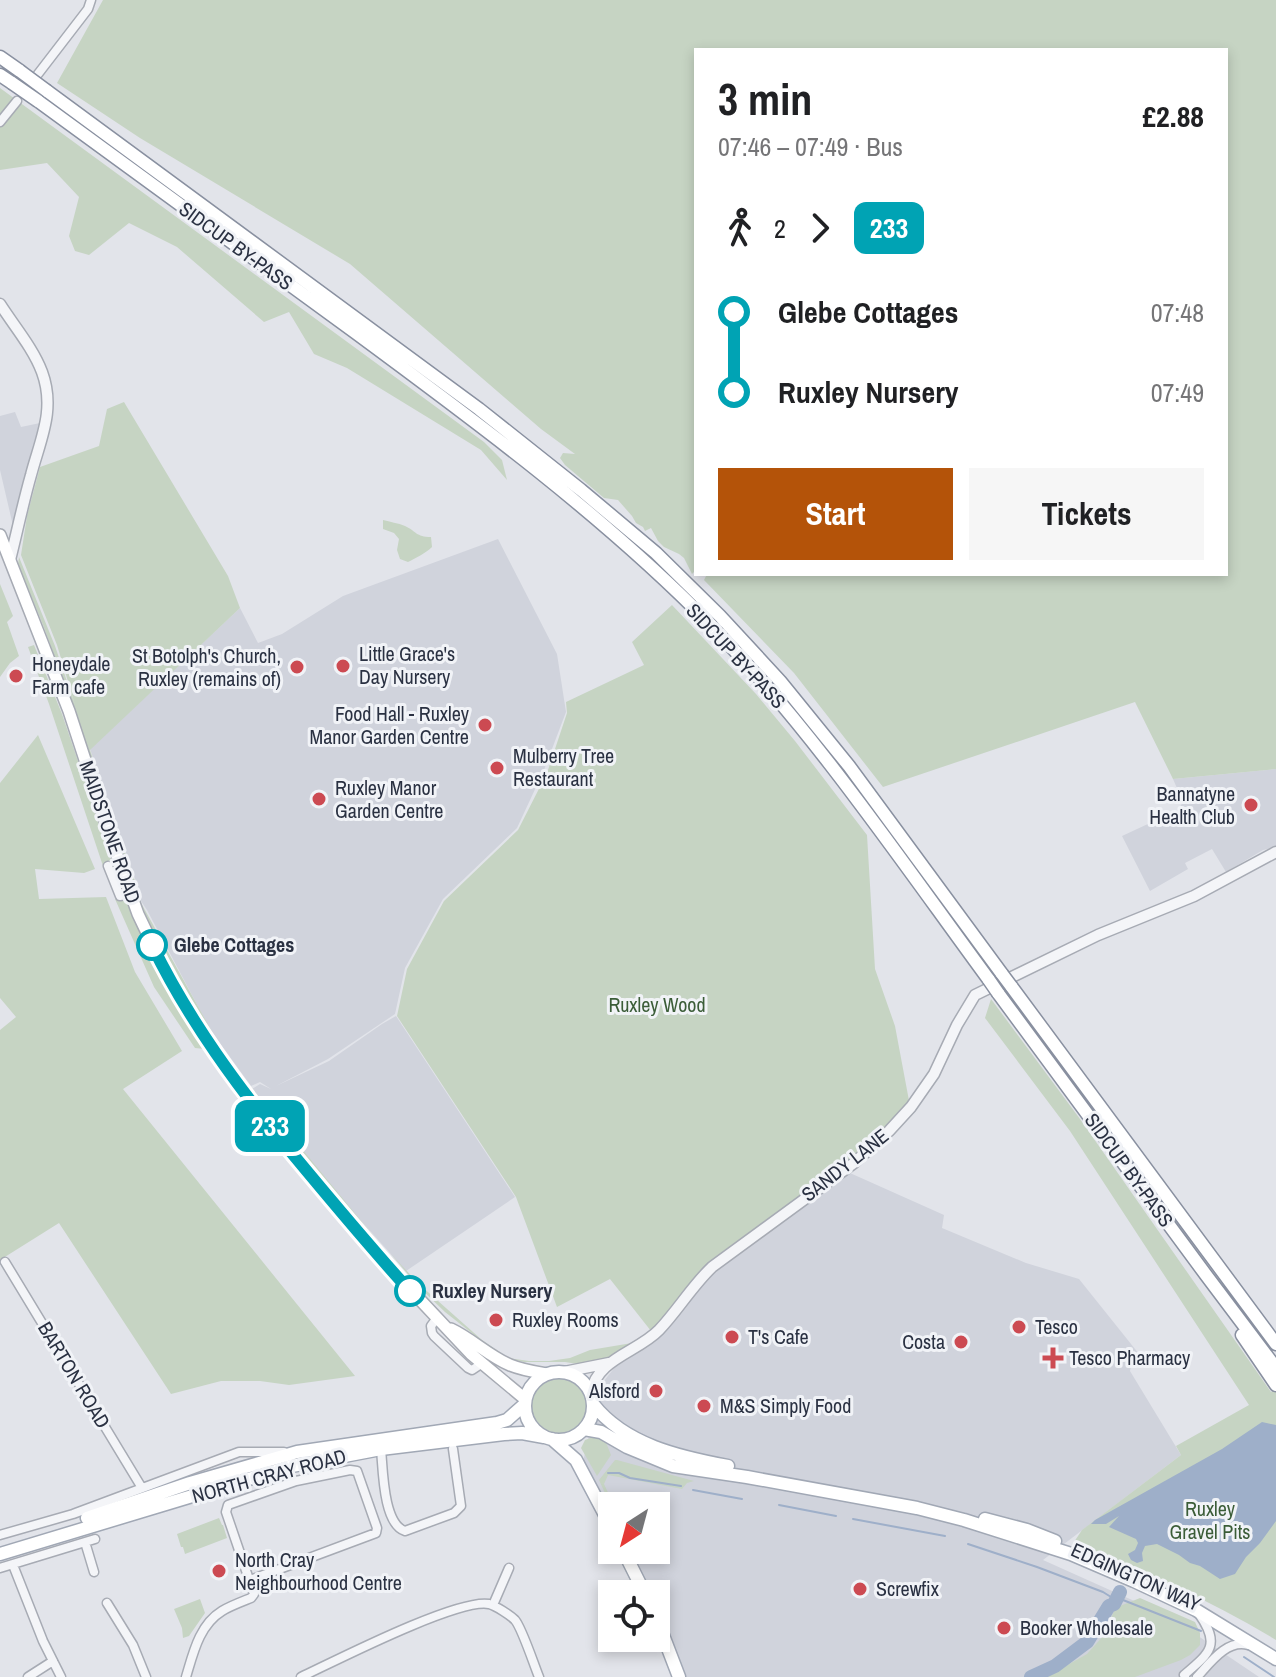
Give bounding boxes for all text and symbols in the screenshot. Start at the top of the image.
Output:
text: 3 min [718,69,812,129]
text: £2.88 [1142,96,1204,136]
text: 07:46 – 07:49 · Bus [718,129,903,164]
street label: SIDCUP BY-PASS [174,195,299,296]
icon: walk [718,206,762,250]
icon: forward [798,206,842,250]
text: 233 [870,209,908,247]
text: 2 [774,211,786,246]
text: Glebe Cottages [778,292,958,332]
text: 07:48 [1151,295,1204,330]
text: Ruxley Nursery [778,372,958,412]
text: 07:49 [1151,375,1204,410]
button: Start [718,468,953,560]
button: Tickets [969,468,1204,560]
street label: SIDCUP BY-PASS [681,597,792,714]
place label: Little Grace's Day Nursery [359,640,455,690]
place label: St Botolph's Church, Ruxley (remains of) [132,642,281,692]
place label: Honeydale Farm cafe [32,650,110,700]
marker: Little Grace's Day Nursery [334,657,352,675]
marker: St Botolph's Church, Ruxley (remains of) [288,658,306,676]
marker: Honeydale Farm cafe [7,667,25,685]
place label: Food Hall - Ruxley Manor Garden Centre [309,700,470,750]
marker: Food Hall - Ruxley Manor Garden Centre [476,716,494,734]
place label: Mulberry Tree Restaurant [513,742,614,792]
street label: MAIDSTONE ROAD [73,757,148,907]
marker: Mulberry Tree Restaurant [488,759,506,777]
place label: Ruxley Manor Garden Centre [335,774,443,824]
place label: Bannatyne Health Club [1149,780,1235,830]
marker: Ruxley Manor Garden Centre [310,790,328,808]
marker: Bannatyne Health Club [1242,796,1260,814]
marker: Glebe Cottages [137,930,167,960]
place label: Glebe Cottages [174,931,294,958]
park label: Ruxley Wood [608,991,706,1018]
line badge: 233 [224,1100,316,1152]
text: 233 [251,1107,289,1145]
street label: SIDCUP BY-PASS [1079,1107,1180,1232]
street label: SANDY LANE [796,1122,894,1207]
marker: Ruxley Nursery [395,1276,425,1306]
place label: Ruxley Nursery [432,1277,553,1304]
place label: Ruxley Rooms [512,1306,619,1333]
marker: Ruxley Rooms [487,1311,505,1329]
place label: Tesco [1035,1313,1078,1340]
street label: BARTON ROAD [32,1316,117,1433]
marker: Tesco [1010,1318,1028,1336]
place label: T's Cafe [748,1323,809,1350]
marker: T's Cafe [723,1328,741,1346]
place label: Costa [902,1328,945,1355]
marker: Costa [952,1333,970,1351]
place label: Tesco Pharmacy [1069,1344,1191,1371]
marker: Tesco Pharmacy [1044,1349,1062,1367]
place label: Alsford [588,1377,640,1404]
marker: Alsford [647,1382,665,1400]
place label: M&S Simply Food [720,1392,851,1419]
marker: M&S Simply Food [695,1397,713,1415]
street label: NORTH CRAY ROAD [189,1442,349,1509]
north arrow [598,1492,670,1564]
map controls [598,1492,670,1652]
park label: Ruxley Gravel Pits [1169,1495,1251,1545]
street label: EDGINGTON WAY [1067,1536,1205,1617]
place label: North Cray Neighbourhood Centre [235,1546,402,1596]
marker: North Cray Neighbourhood Centre [210,1562,228,1580]
place label: Screwfix [876,1575,940,1602]
button: locate [598,1580,670,1652]
marker: Screwfix [851,1580,869,1598]
place label: Booker Wholesale [1020,1614,1153,1641]
marker: Booker Wholesale [995,1619,1013,1637]

